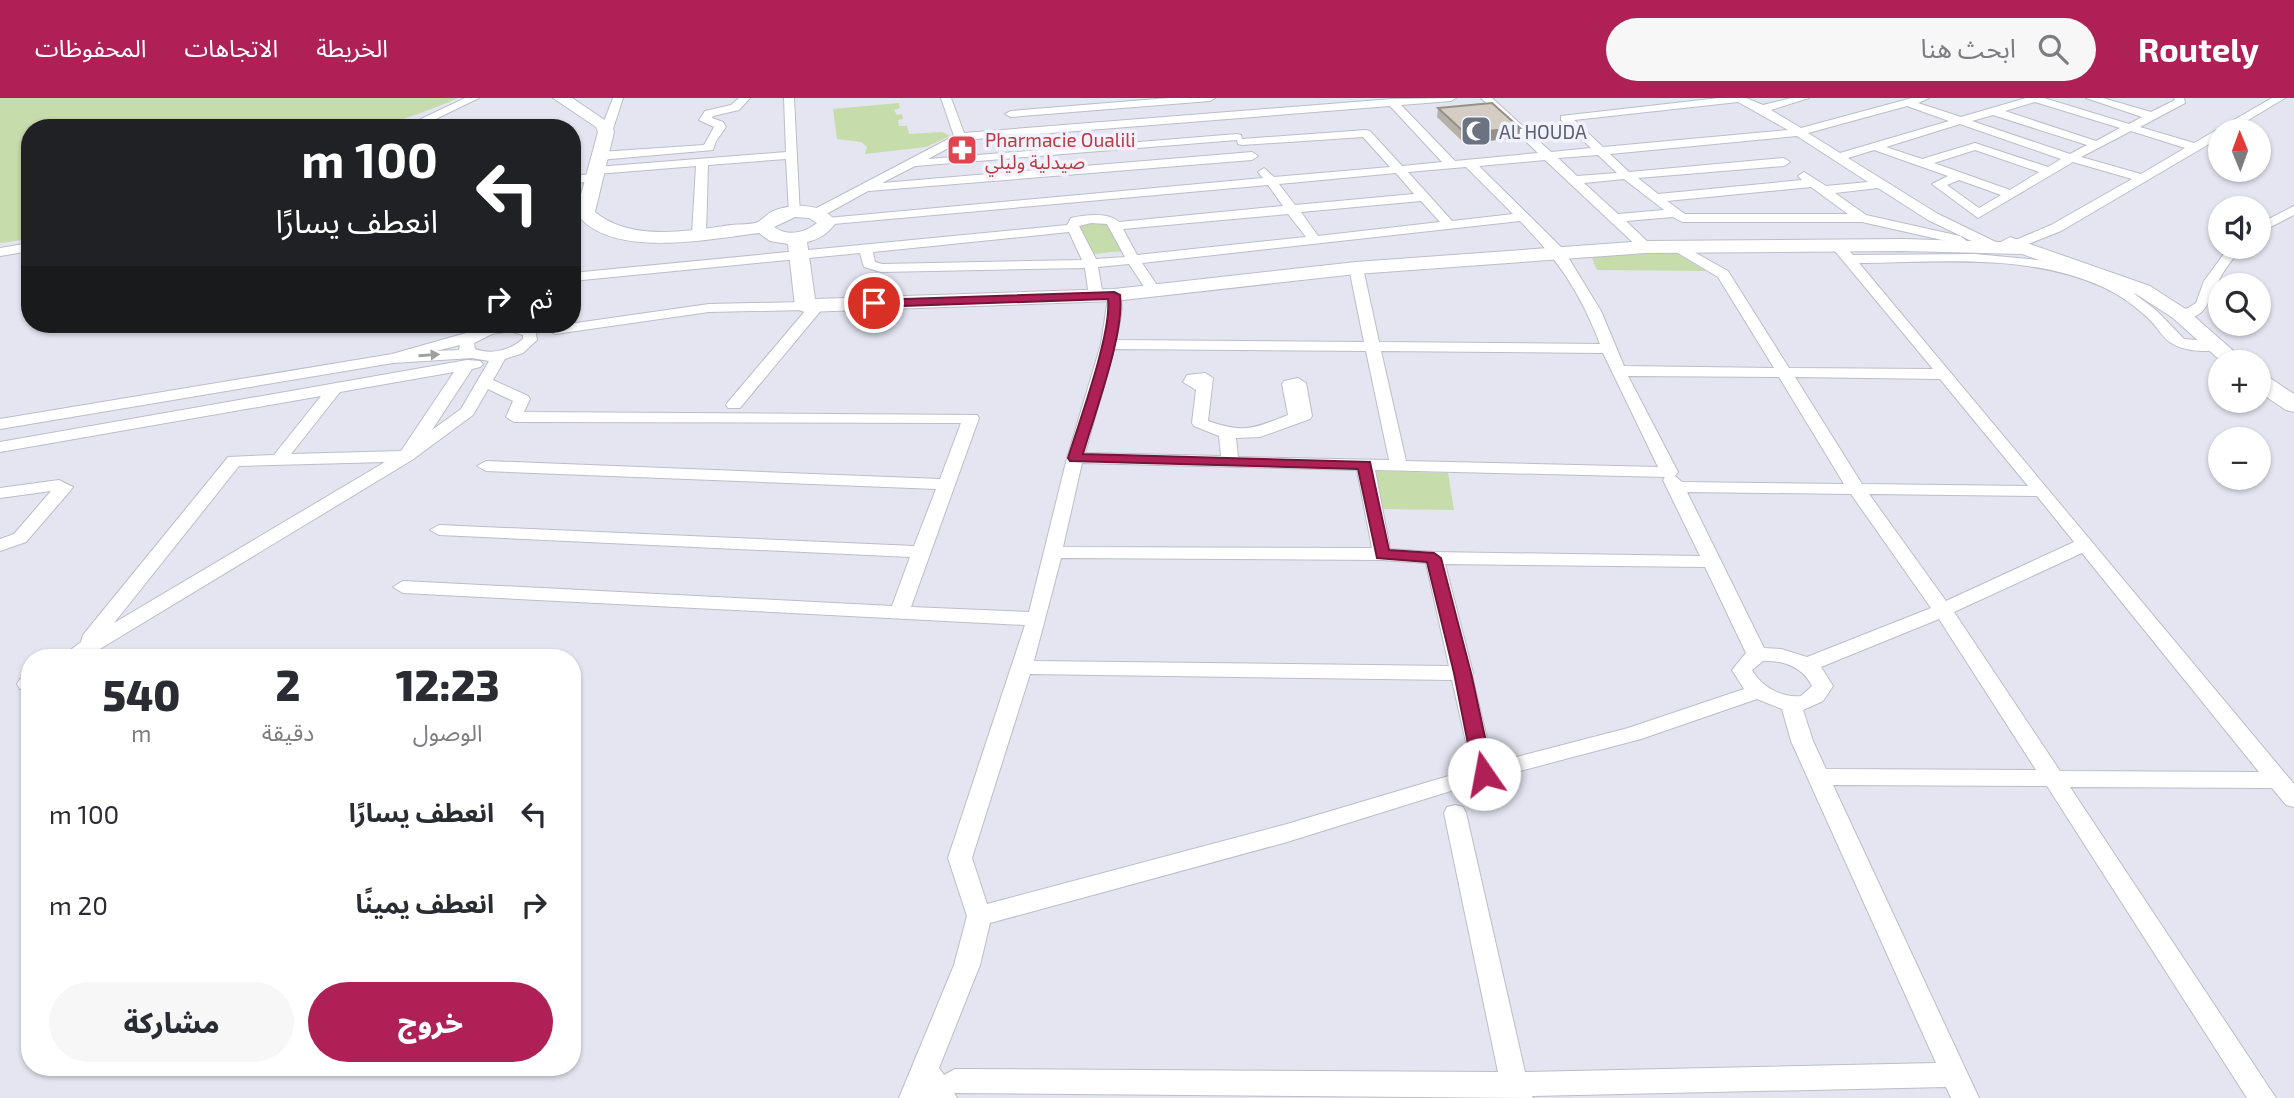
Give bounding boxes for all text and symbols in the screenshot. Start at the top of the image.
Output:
search box [1606,18,2096,81]
text: Routely [2138,29,2259,69]
icon: search [2034,30,2072,68]
text: ابحث هنا [1921,32,2016,63]
text: المحفوظات [35,33,146,62]
text: الاتجاهات [184,33,278,62]
text: الخريطة [316,33,388,62]
mosque icon: AL HOUDA [1459,114,1493,148]
north arrow [2208,119,2272,182]
map controls [2208,119,2271,490]
place label: AL HOUDA [1499,120,1587,143]
place label: Pharmacie Oualili صيدلية وليلي [985,128,1135,177]
text: 100 m [301,129,438,188]
pharmacy icon: Pharmacie Oualili صيدلية وليلي [945,133,979,167]
icon: left [462,147,553,238]
button: sound [2208,196,2271,259]
text: انعطف يسارًا [275,201,438,239]
pin [844,273,904,333]
button: search [2208,273,2271,336]
icon: right [479,280,517,318]
text: ثم [531,282,553,313]
icon: arrive [855,284,893,322]
one-way arrow [418,349,440,360]
button: + [2208,350,2271,413]
button: − [2208,427,2271,490]
text: 2 [276,659,300,709]
text: 12:23 [396,659,500,709]
text: 540 [102,669,180,719]
text: دقيقة [262,718,314,746]
text: الوصول [413,718,483,746]
text: m [131,719,152,747]
position arrow [1447,737,1521,811]
icon: left [515,795,553,833]
text: انعطف يسارًا [349,796,494,827]
text: 100 m [49,798,119,829]
icon: right [515,886,553,924]
text: انعطف يمينًا [355,887,494,918]
text: 20 m [49,889,108,920]
button: مشاركة [49,982,294,1062]
button: خروج [308,982,553,1062]

